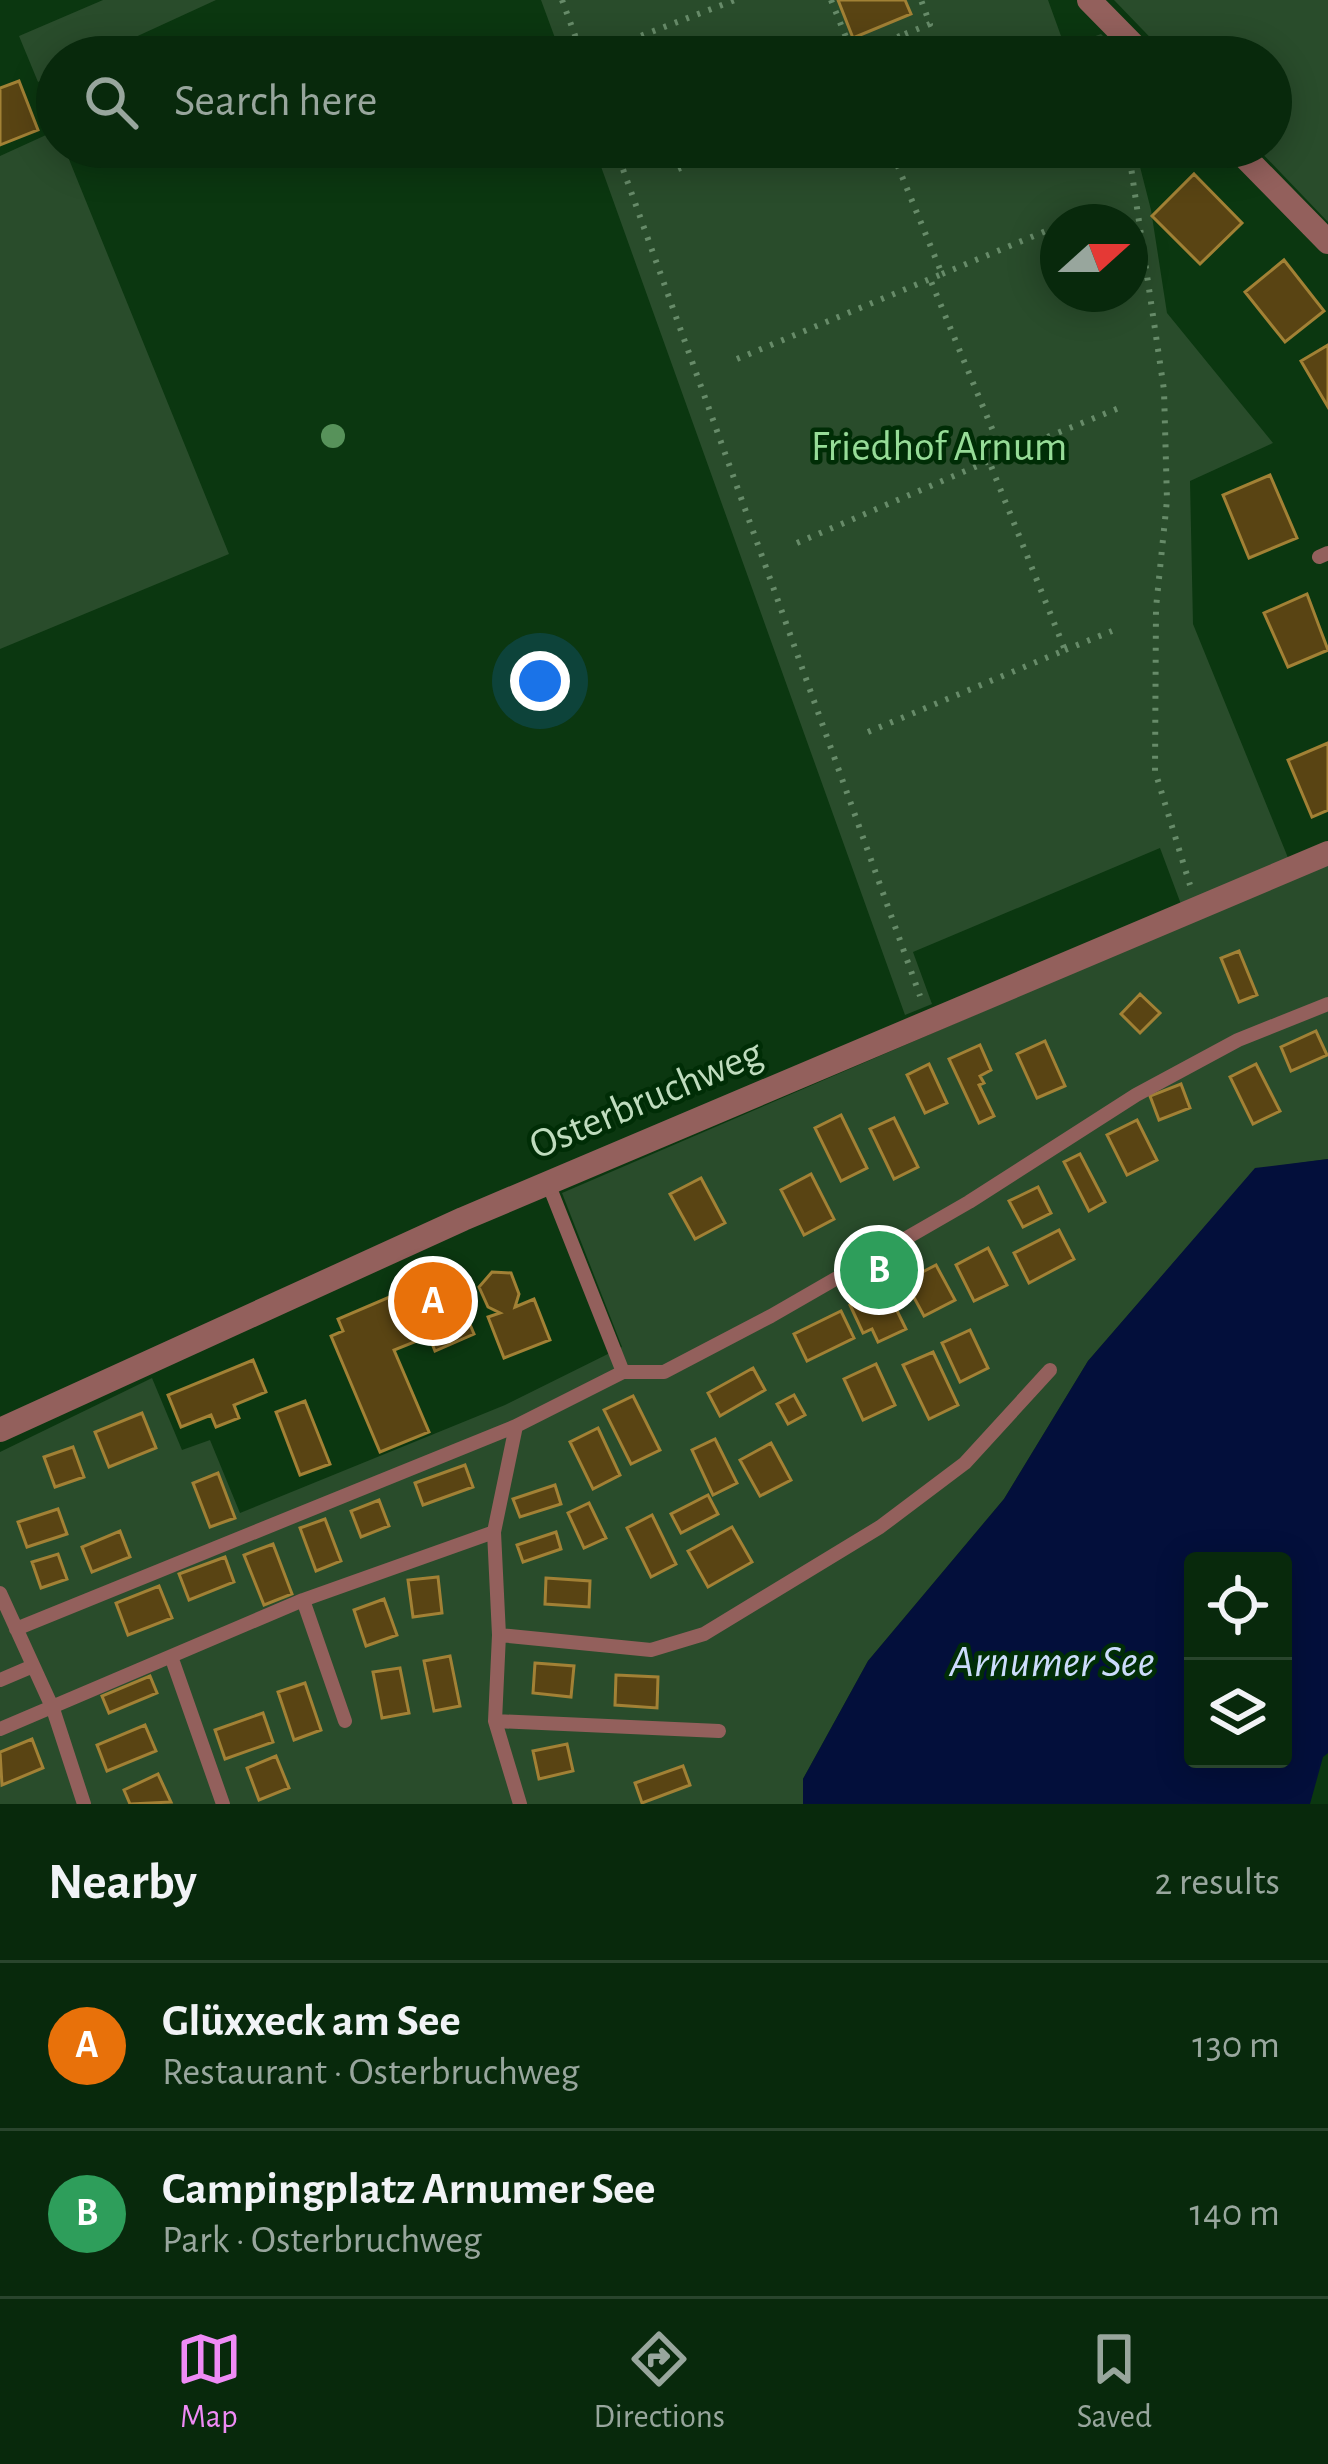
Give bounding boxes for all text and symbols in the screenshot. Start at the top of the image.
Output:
search box [36,36,1292,168]
icon: search [78,69,144,135]
text: Search here [174,79,377,124]
north arrow [1040,204,1148,312]
park label: Friedhof Arnum [811,426,1067,468]
your location [510,651,570,711]
street label: Osterbruchweg [523,1031,769,1167]
pin: B [840,1225,918,1315]
pin: A [394,1256,472,1346]
map controls [1184,1552,1292,1768]
button: locate [1184,1552,1292,1660]
water label: Arnumer See [948,1640,1155,1685]
button: layers [1184,1660,1292,1768]
text: Nearby [48,1857,197,1908]
text: 2 results [1154,1863,1280,1902]
text: Glüxxeck am See [162,1999,461,2044]
text: A [75,2026,99,2065]
text: 130 m [1192,2026,1280,2065]
text: Restaurant · Osterbruchweg [162,2053,580,2092]
text: Campingplatz Arnumer See [162,2167,656,2212]
text: B [76,2194,98,2233]
text: 140 m [1190,2194,1280,2233]
text: Park · Osterbruchweg [162,2221,482,2260]
tab: Map [176,2326,242,2438]
tab: Directions [593,2326,725,2438]
tab: Saved [1077,2326,1152,2438]

